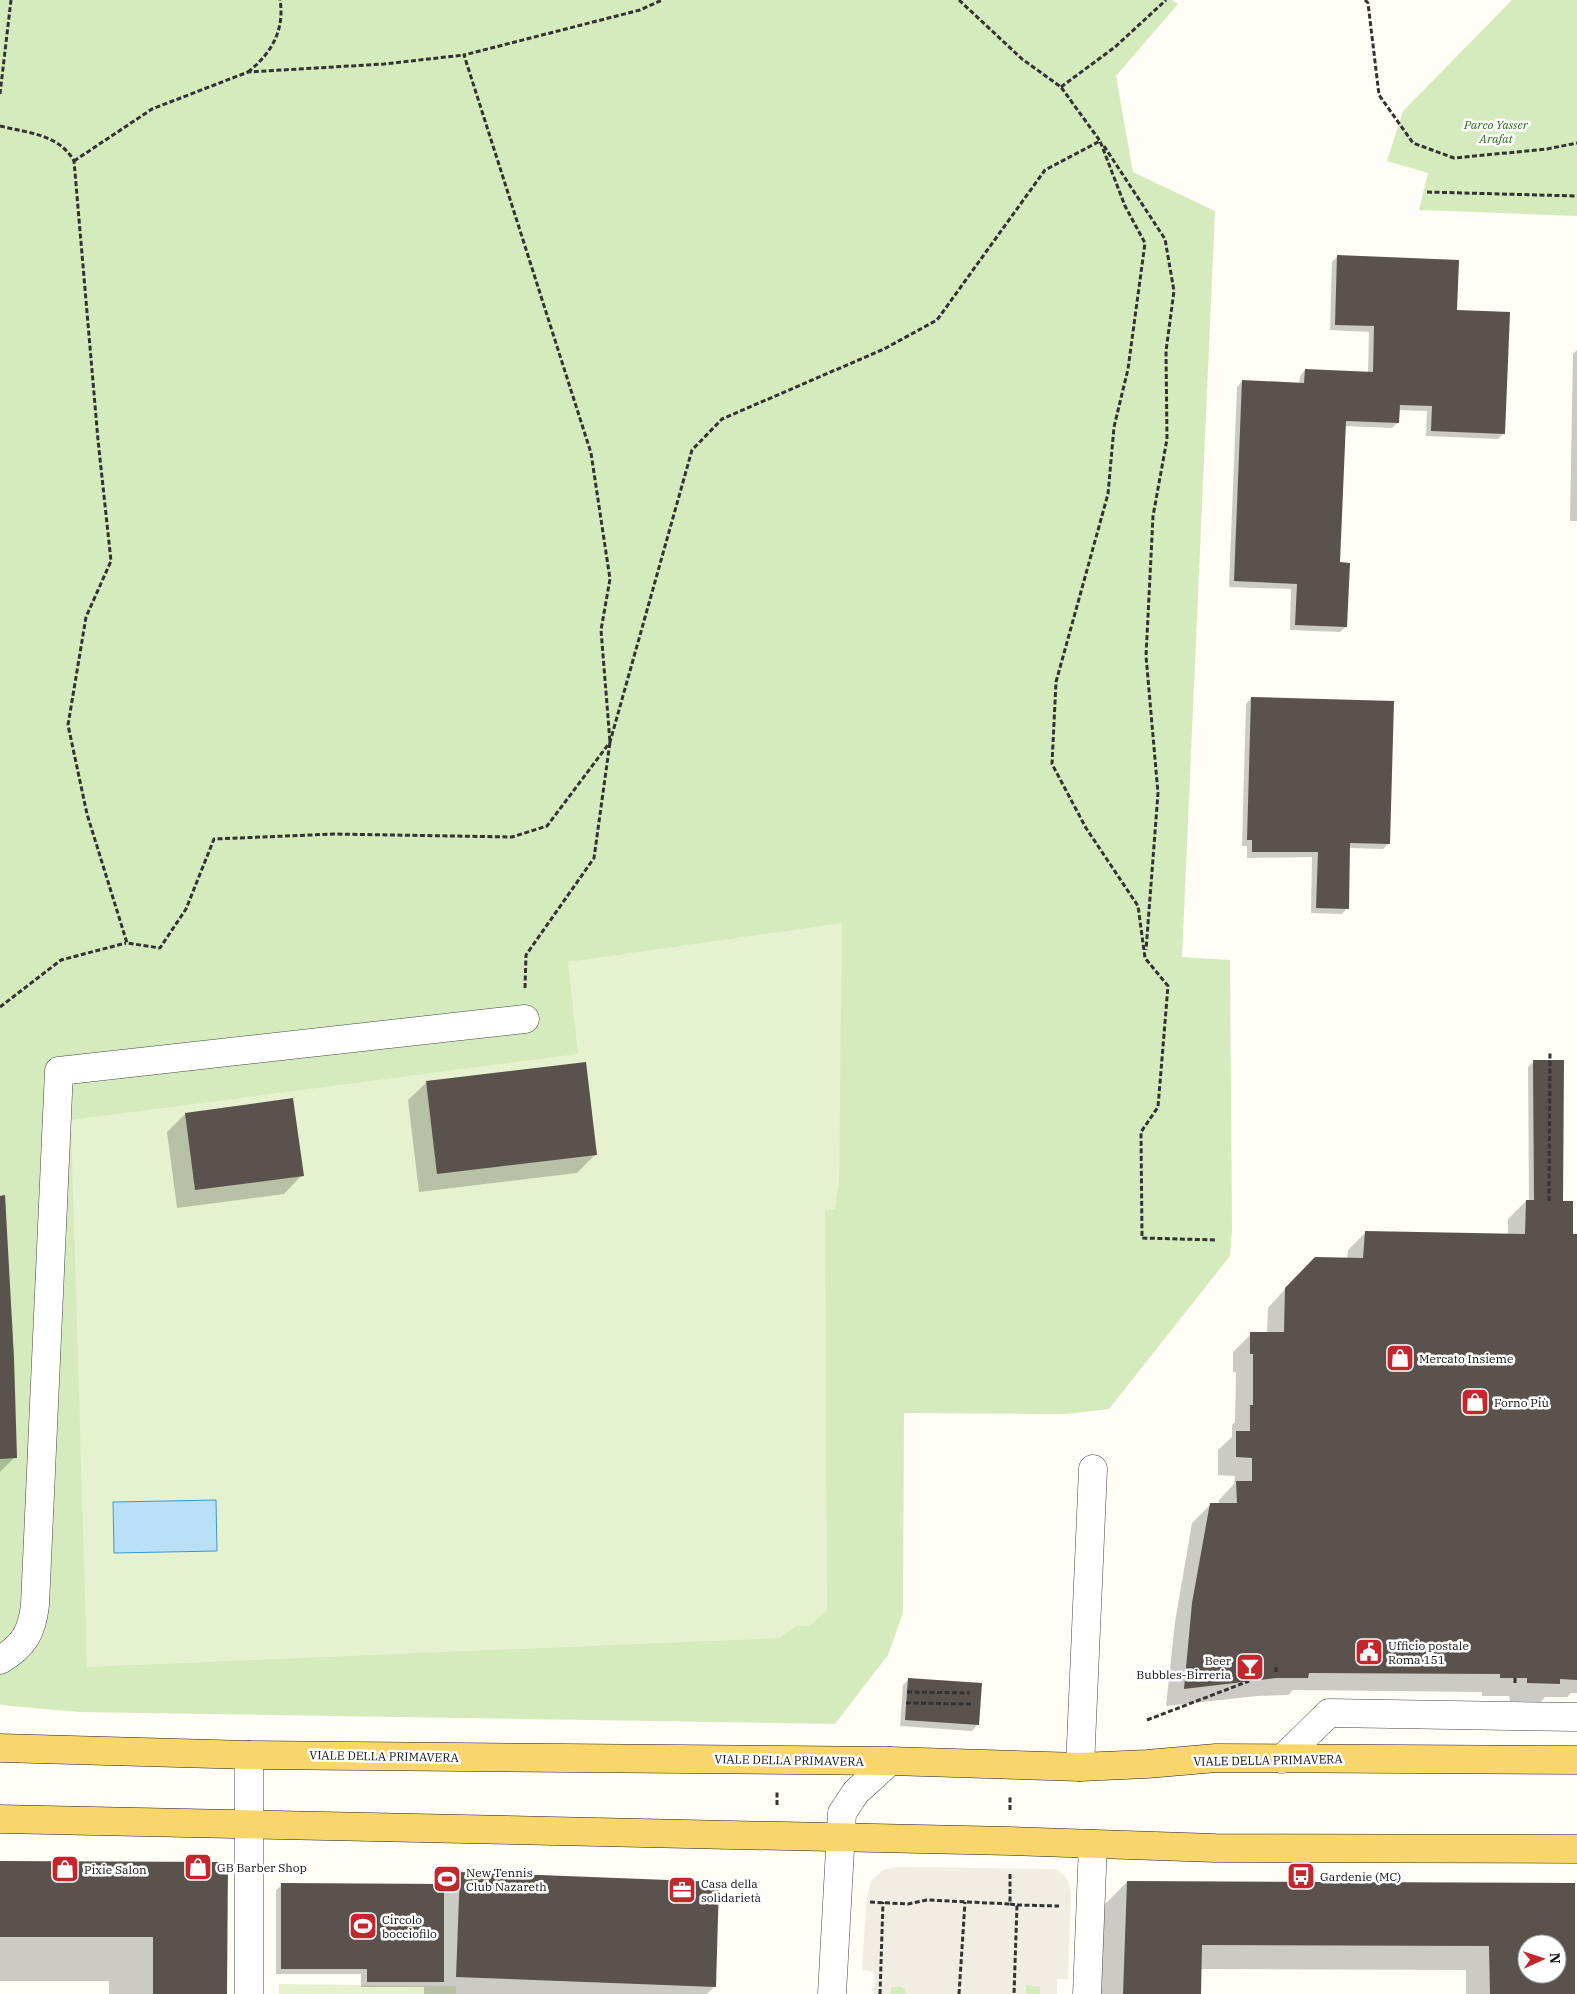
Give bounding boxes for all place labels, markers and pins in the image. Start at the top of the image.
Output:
shop icon: Mercato Insieme [1385,1343,1415,1373]
place label: Mercato Insieme [1419,1351,1513,1366]
shop icon: Forno Più [1460,1387,1490,1417]
place label: Forno Più [1494,1395,1550,1410]
public building icon: Ufficio postale Roma 151 [1354,1637,1384,1667]
place label: Ufficio postale Roma 151 [1388,1638,1469,1667]
bar icon: Beer Bubbles-Birreria [1235,1652,1265,1682]
place label: Beer Bubbles-Birreria [1136,1653,1232,1682]
shop icon: GB Barber Shop [183,1852,213,1882]
shop icon: Pixie Salon [50,1854,80,1884]
place label: GB Barber Shop [217,1860,307,1875]
bus stop icon: Gardenie (MC) [1286,1861,1316,1891]
place label: Pixie Salon [84,1862,147,1877]
sports icon: New Tennis Club Nazareth [432,1864,462,1894]
place label: New Tennis Club Nazareth [466,1865,547,1894]
place label: Gardenie (MC) [1320,1869,1401,1884]
office icon: Casa della solidarietà [667,1875,697,1905]
place label: Casa della solidarietà [701,1876,762,1905]
sports icon: Circolo bocciofilo [348,1911,378,1941]
place label: Circolo bocciofilo [382,1912,437,1941]

